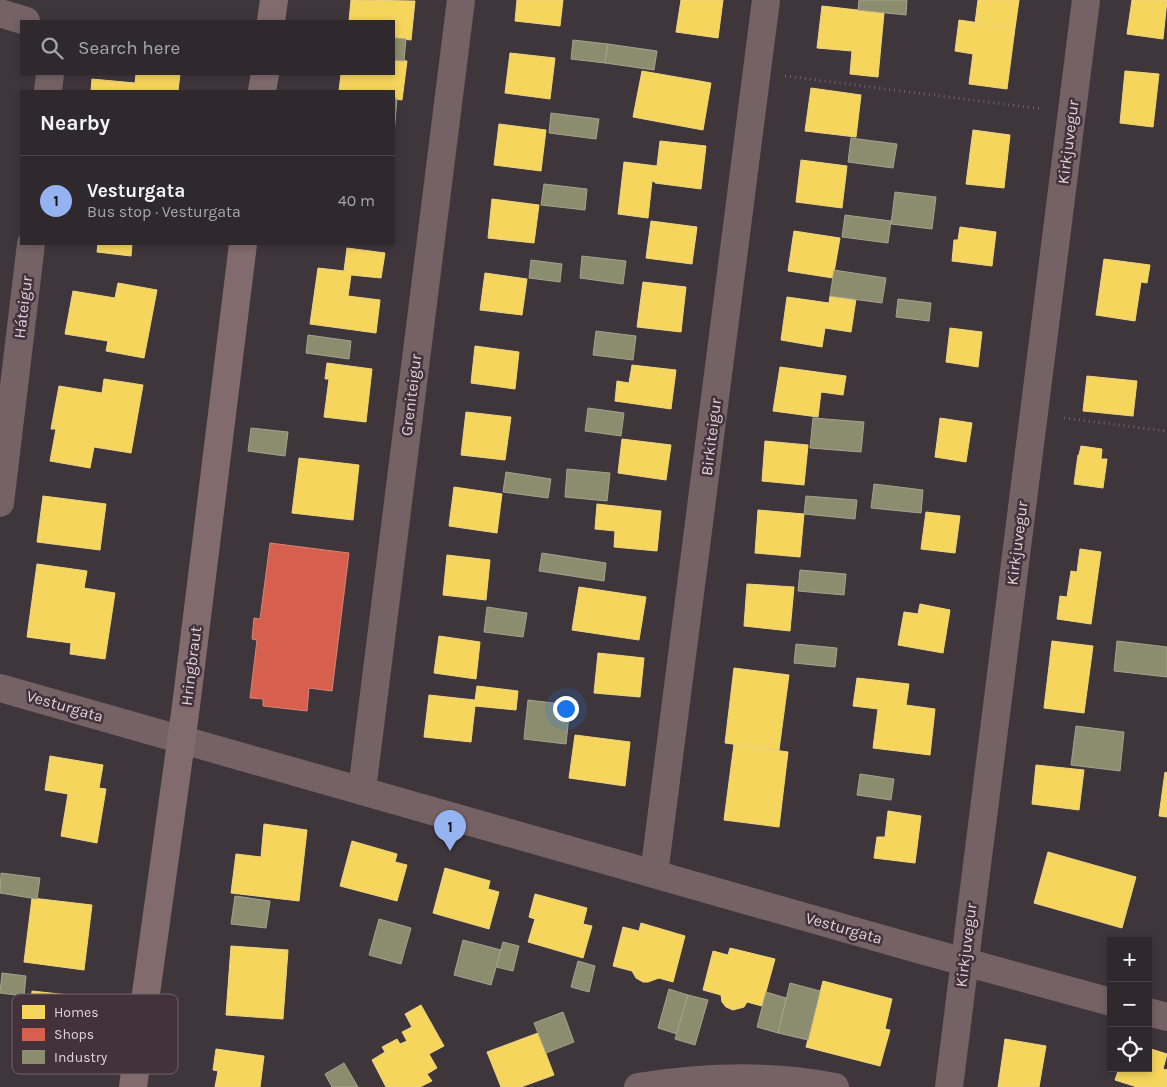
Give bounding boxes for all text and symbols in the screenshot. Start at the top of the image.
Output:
search box [20,20,395,75]
icon: search [38,34,66,62]
text: Search here [78,37,180,59]
street label: Kirkjuvegur [1053,99,1083,185]
text: Nearby [40,111,110,135]
text: Vesturgata [87,180,185,202]
text: 1 [53,191,59,210]
text: 40 m [338,191,375,210]
text: Bus stop · Vesturgata [87,202,241,221]
street label: Háteigur [10,274,36,339]
street label: Greniteigur [397,353,425,437]
street label: Birkiteigur [697,397,725,477]
street label: Kirkjuvegur [1002,500,1032,586]
street label: Hringbraut [177,625,205,707]
street label: Vesturgata [24,686,106,726]
your location [553,696,579,722]
pin: 1 [434,810,466,851]
street label: Kirkjuvegur [951,902,981,988]
street label: Vesturgata [803,908,885,948]
map controls [1107,937,1152,1072]
button: + [1107,937,1152,982]
button: − [1107,982,1152,1027]
legend [12,994,178,1074]
text: Homes [54,1004,99,1021]
text: Shops [54,1026,94,1043]
button: locate [1107,1027,1152,1072]
text: Industry [54,1049,108,1066]

